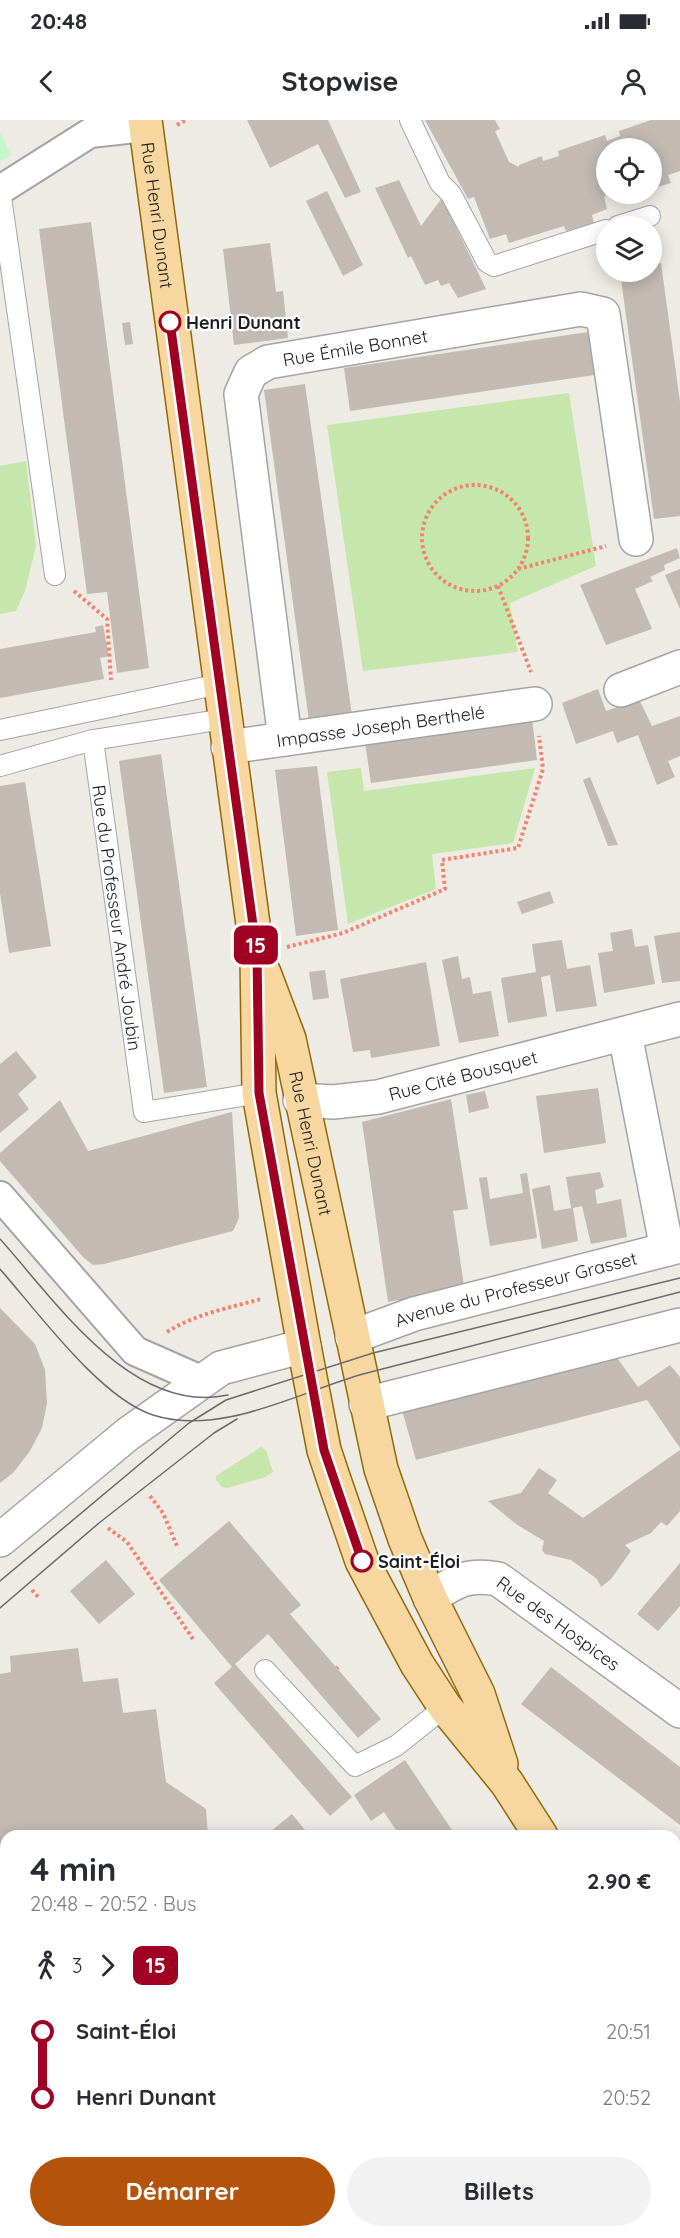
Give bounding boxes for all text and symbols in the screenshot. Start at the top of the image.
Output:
text: 20:48 [30,7,87,35]
text: Stopwise [282,64,398,98]
icon: back [30,65,63,98]
icon: person [617,65,650,98]
map controls [596,138,662,282]
button: locate [596,138,662,204]
street label: Rue Henri Dunant [137,140,179,290]
button: layers [596,216,662,282]
marker: Henri Dunant [159,311,181,333]
place label: Henri Dunant [186,311,301,334]
street label: Rue Émile Bonnet [281,324,429,371]
street label: Impasse Joseph Berthelé [275,700,486,752]
street label: Rue du Professeur André Joubin [88,783,147,1052]
line badge: 15 [229,926,283,964]
text: 15 [246,932,266,958]
street label: Rue Cité Bousquet [386,1045,540,1105]
street label: Rue Henri Dunant [285,1069,338,1218]
street label: Avenue du Professeur Grasset [391,1246,639,1332]
marker: Saint-Éloi [351,1550,373,1572]
place label: Saint-Éloi [378,1550,460,1573]
street label: Rue des Hospices [492,1571,625,1675]
text: 4 min [30,1848,117,1889]
text: 2.90 € [587,1867,651,1895]
text: 20:48 – 20:52 · Bus [30,1891,196,1916]
icon: walk [30,1949,63,1982]
icon: forward [91,1949,124,1982]
text: 15 [145,1952,166,1978]
text: 3 [72,1953,82,1978]
text: Saint-Éloi [76,2017,176,2045]
text: 20:51 [606,2019,651,2044]
text: Henri Dunant [76,2083,217,2111]
text: 20:52 [602,2085,651,2110]
button: Démarrer [30,2157,335,2226]
button: Billets [347,2157,651,2226]

